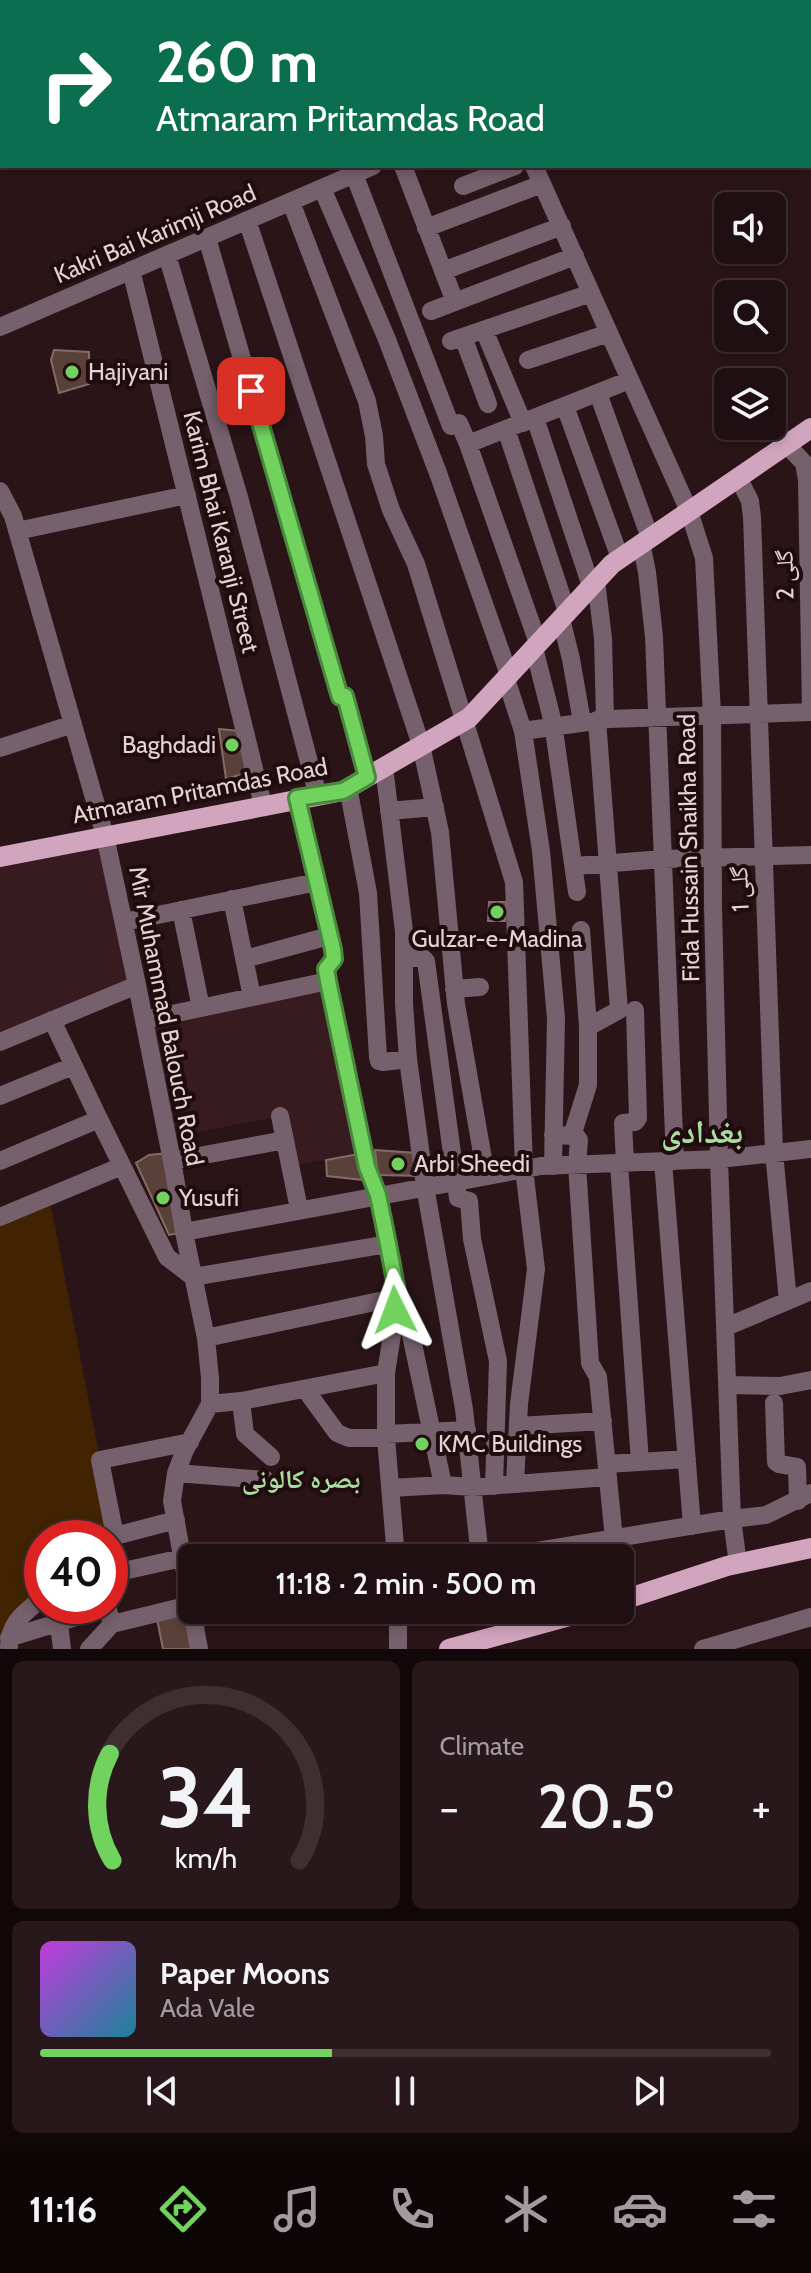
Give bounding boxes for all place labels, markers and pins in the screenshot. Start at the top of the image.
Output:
place label: Hajiyani [88,357,168,386]
pin [217,357,285,425]
marker: Hajiyani [63,363,81,381]
place label: Baghdadi [122,730,216,759]
marker: Baghdadi [223,736,241,754]
marker: Gulzar-e-Madina [488,903,506,921]
place label: Gulzar-e-Madina [412,924,583,953]
place label: Arbi Sheedi [414,1149,530,1178]
marker: Arbi Sheedi [389,1155,407,1173]
place label: Yusufi [178,1183,239,1212]
marker: Yusufi [154,1189,172,1207]
place label: KMC Buildings [438,1429,582,1458]
marker: KMC Buildings [413,1435,431,1453]

